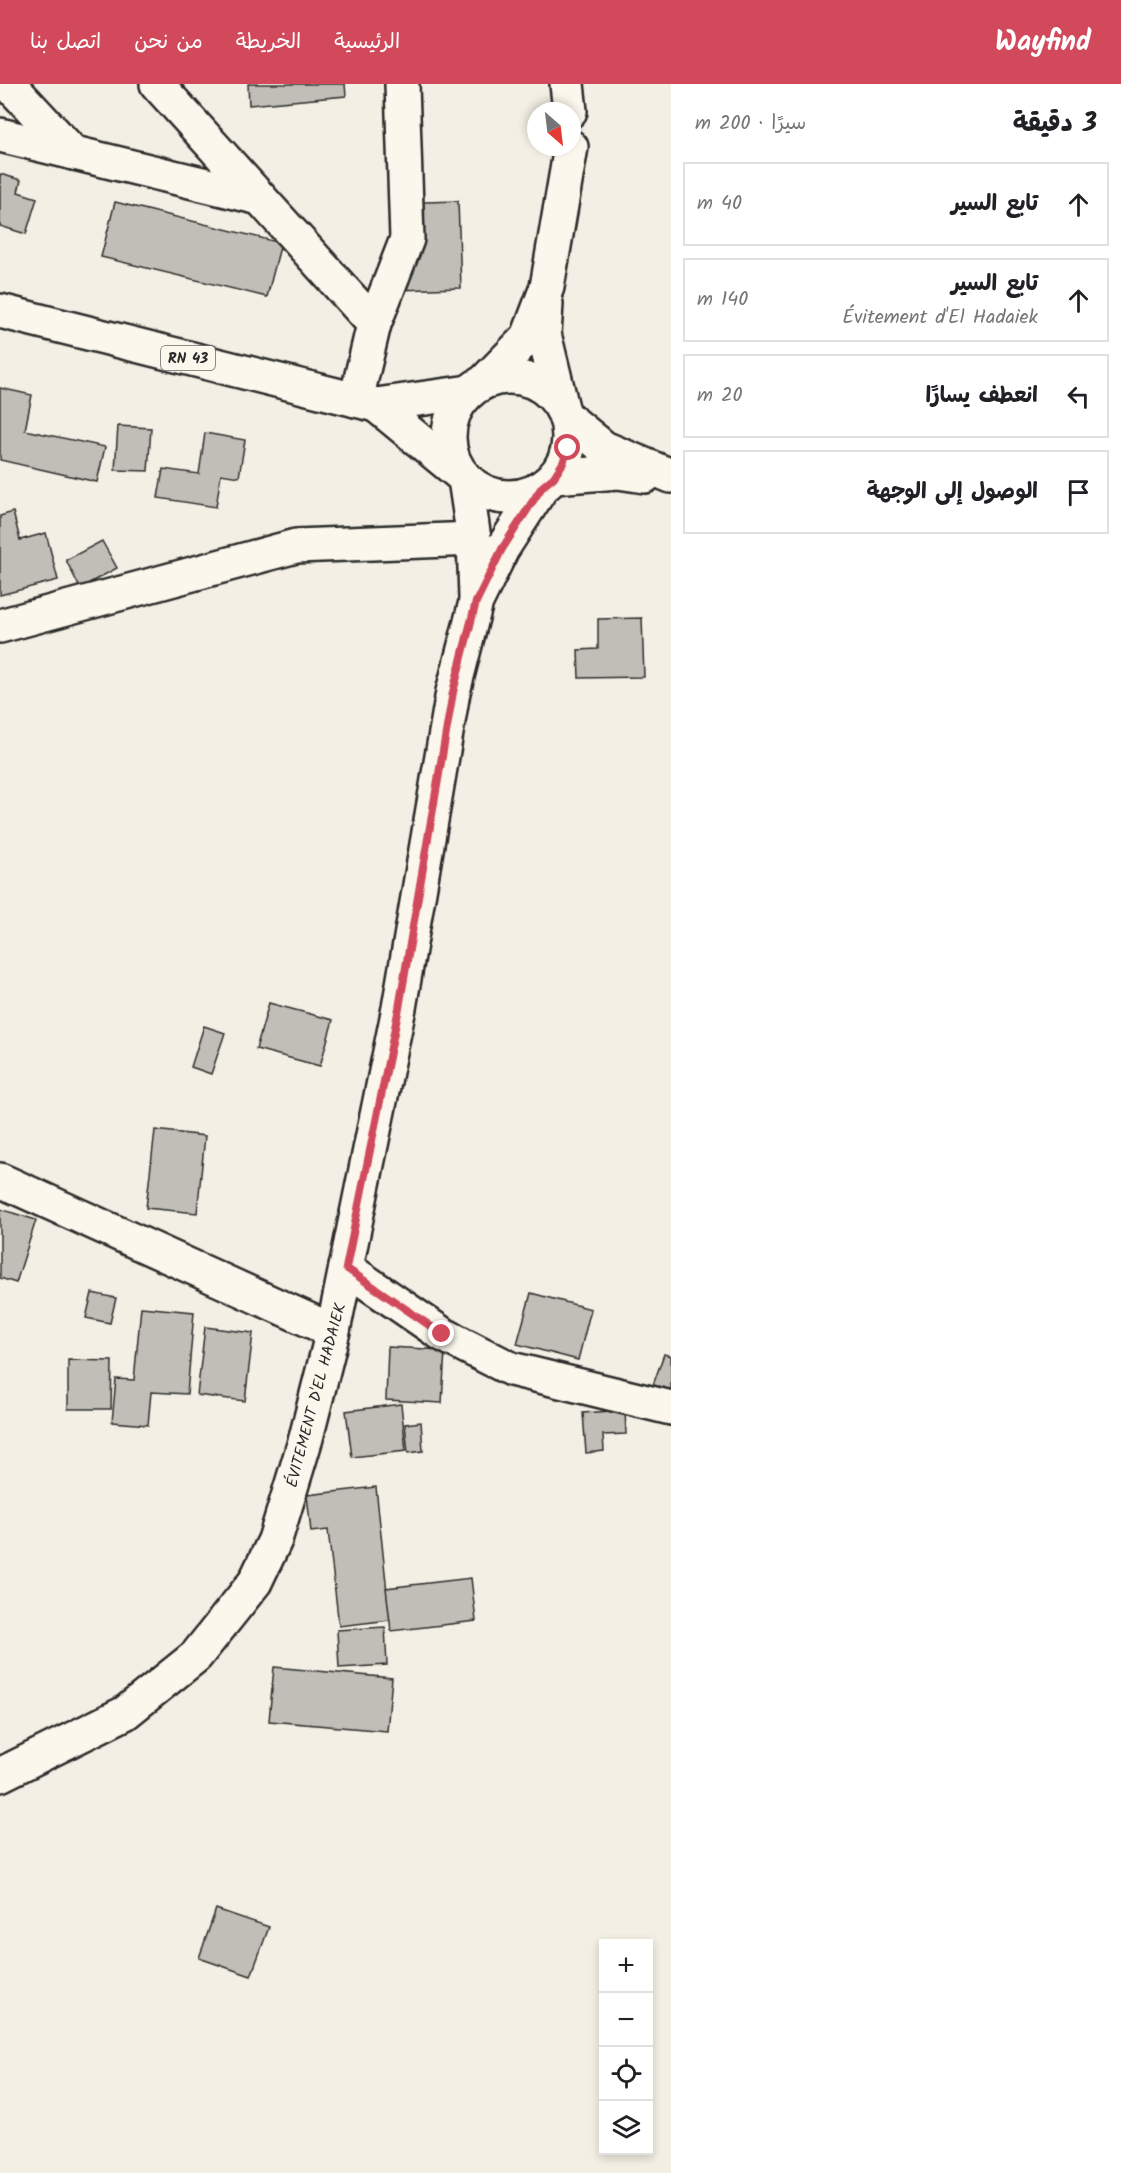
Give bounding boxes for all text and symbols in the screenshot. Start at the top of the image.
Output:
text: Wayfind [995,20,1091,65]
text: اتصل بنا [30,26,101,59]
text: من نحن [134,26,203,59]
text: الخريطة [236,26,301,59]
text: الرئيسية [334,26,400,59]
north arrow [527,102,581,156]
text: 3 دقيقة [1013,103,1097,145]
text: سيرًا · 200 m [695,108,806,140]
text: تابع السير [951,187,1038,222]
text: 40 m [697,188,742,220]
icon: ahead [1062,188,1095,221]
text: تابع السير [951,267,1038,302]
text: 140 m [697,284,748,316]
icon: ahead [1062,284,1095,317]
text: Évitement d'El Hadaiek [842,302,1038,334]
road number: RN 43 [161,346,215,370]
text: انعطف يسارًا [926,379,1038,414]
text: 20 m [697,380,743,412]
icon: left [1062,380,1095,413]
route start [554,434,580,460]
text: الوصول إلى الوجهة [866,475,1038,510]
icon: arrive [1062,476,1095,509]
street label: ÉVITEMENT D'EL HADAIEK [280,1300,353,1490]
route end [428,1320,454,1346]
map controls [599,1939,653,2155]
button: + [599,1939,653,1993]
button: − [599,1993,653,2047]
button: locate [599,2047,653,2101]
button: layers [599,2101,653,2155]

